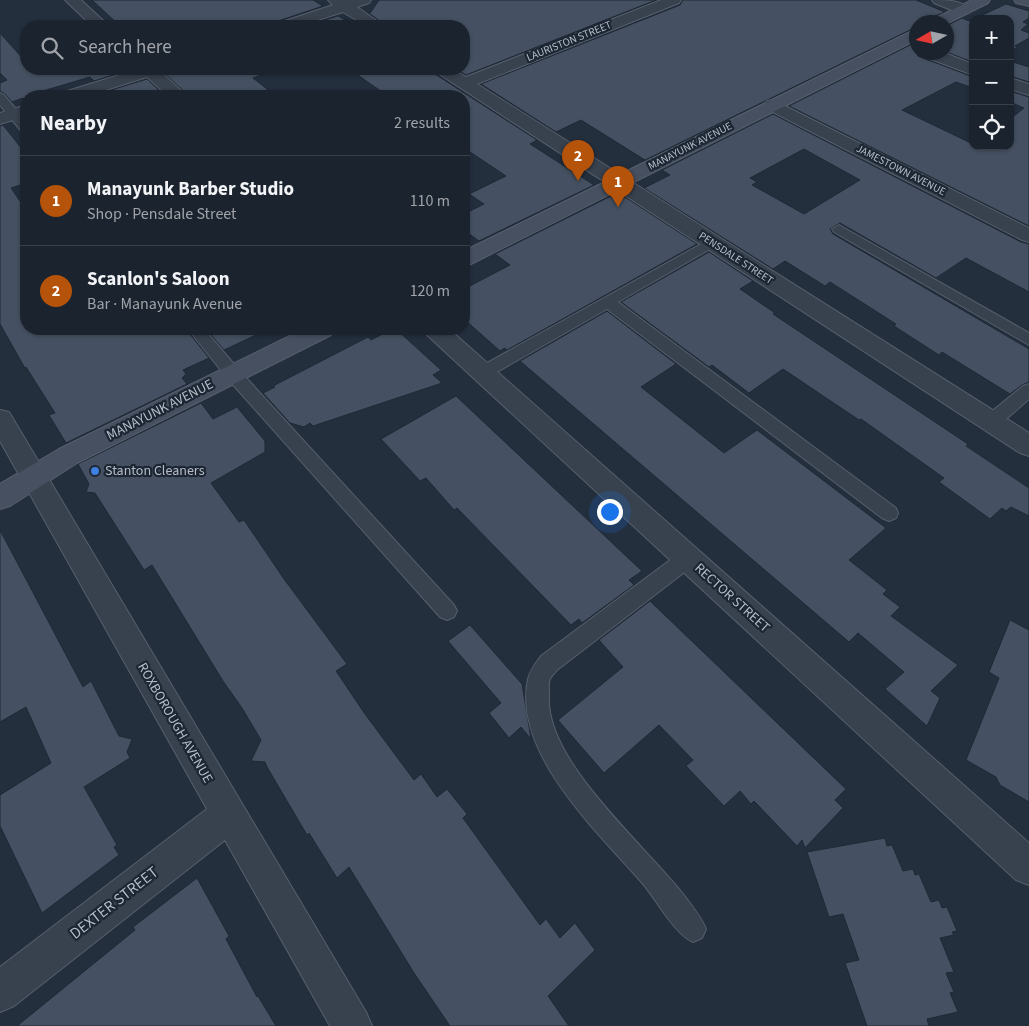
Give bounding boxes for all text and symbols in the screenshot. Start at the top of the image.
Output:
north arrow [909,15,954,60]
map controls [969,15,1014,150]
button: + [969,15,1014,60]
street label: LAURISTON STREET [524,17,614,65]
search box [20,20,470,75]
icon: search [38,34,66,62]
text: Search here [78,34,172,61]
button: − [969,60,1014,105]
button: locate [969,105,1014,150]
text: Nearby [40,108,107,138]
text: 2 results [394,112,450,134]
street label: MANAYUNK AVENUE [646,118,735,174]
pin: 2 [562,140,594,181]
street label: JAMESTOWN AVENUE [854,141,949,199]
pin: 1 [602,166,634,207]
text: Manayunk Barber Studio [87,176,294,203]
text: 1 [52,190,60,212]
text: 110 m [410,190,450,212]
text: Shop · Pensdale Street [87,203,237,225]
street label: PENSDALE STREET [696,228,776,288]
text: Scanlon's Saloon [87,266,230,293]
text: 2 [52,280,60,302]
text: 120 m [410,280,450,302]
text: Bar · Manayunk Avenue [87,293,242,315]
street label: MANAYUNK AVENUE [103,374,217,446]
place label: Stanton Cleaners [105,461,205,481]
marker: Stanton Cleaners [89,465,101,477]
your location [597,499,623,525]
street label: RECTOR STREET [690,559,774,638]
street label: ROXBOROUGH AVENUE [132,659,218,787]
street label: DEXTER STREET [65,861,163,945]

